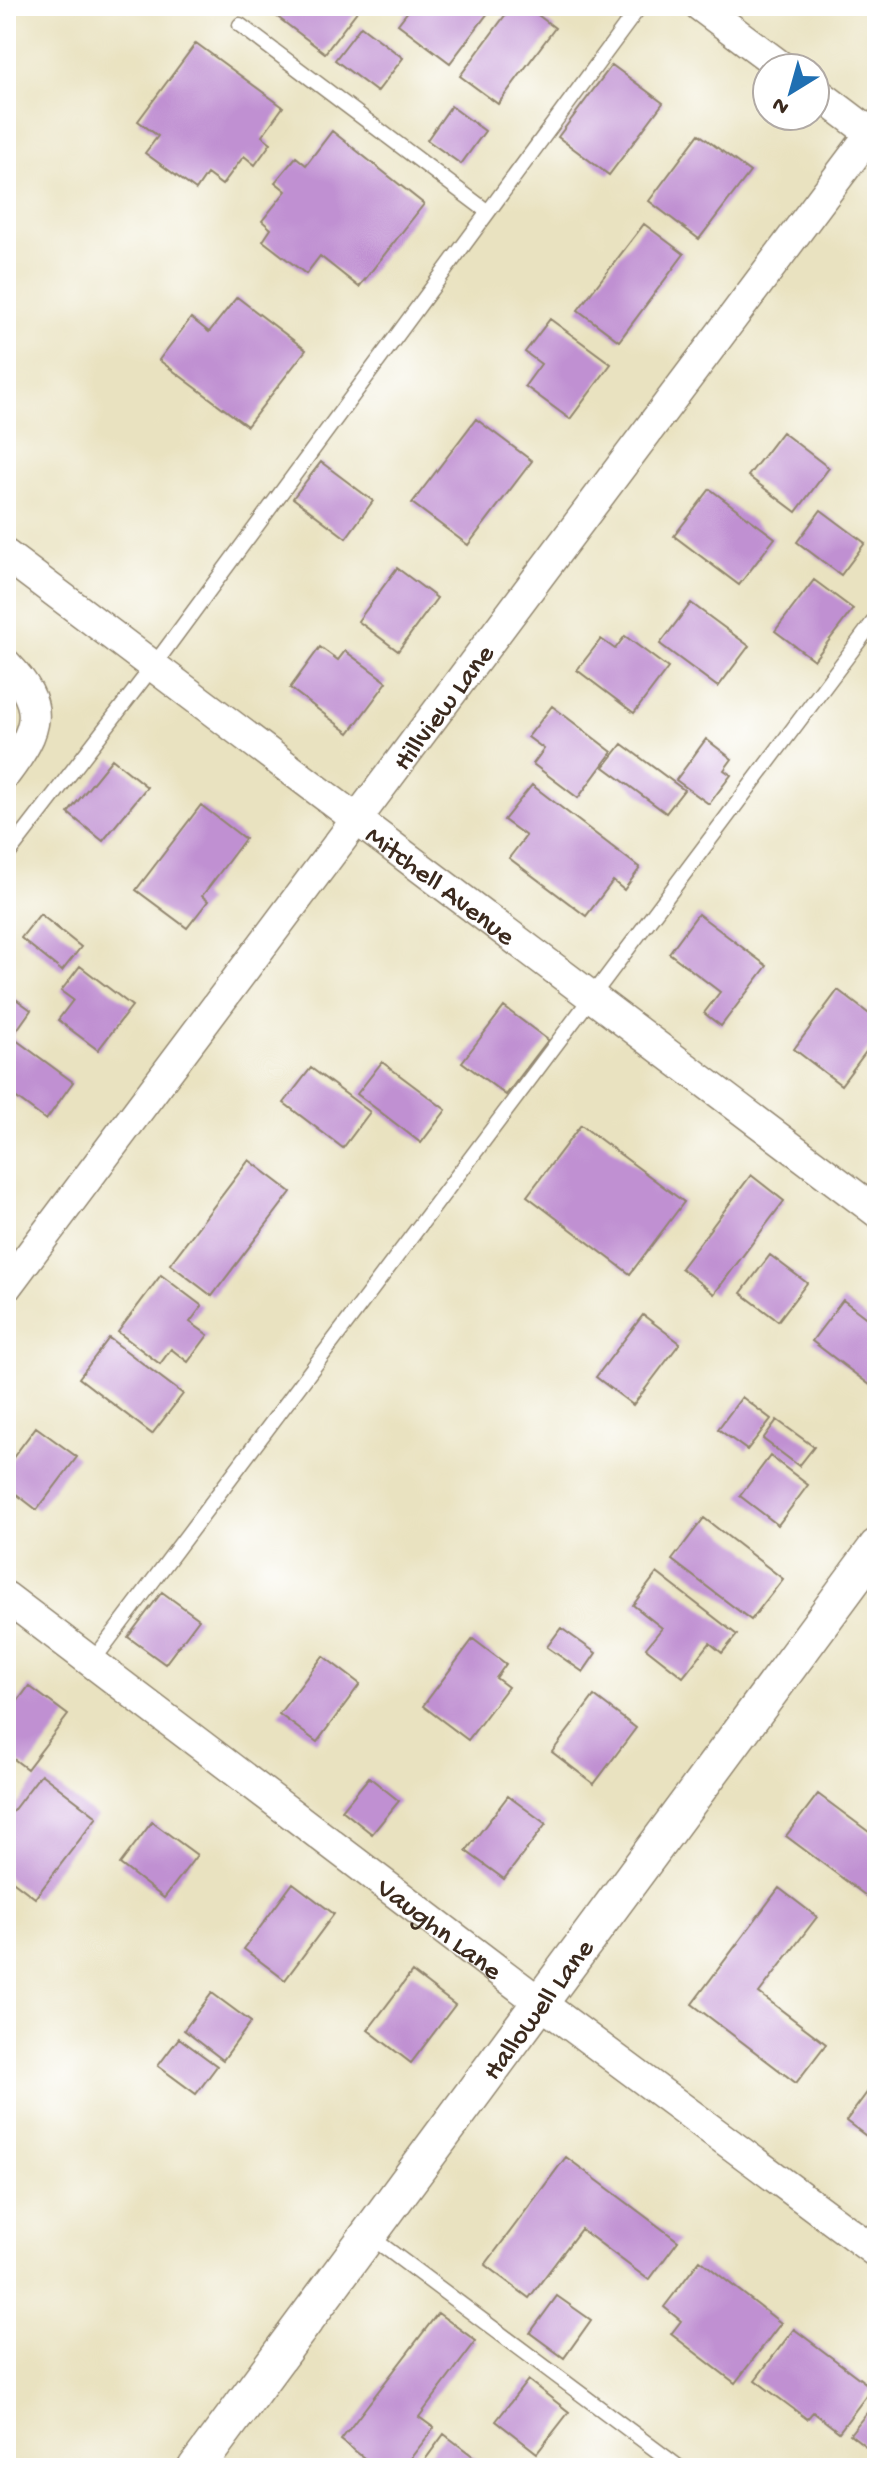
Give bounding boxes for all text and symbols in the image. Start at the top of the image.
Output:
north arrow [751,52,831,132]
text: N [768,90,795,119]
street label: Hillview Lane [387,639,503,778]
street label: Mitchell Avenue [358,820,521,955]
street label: Vaughn Lane [368,1872,508,1989]
street label: Hallowell Lane [477,1933,603,2088]

